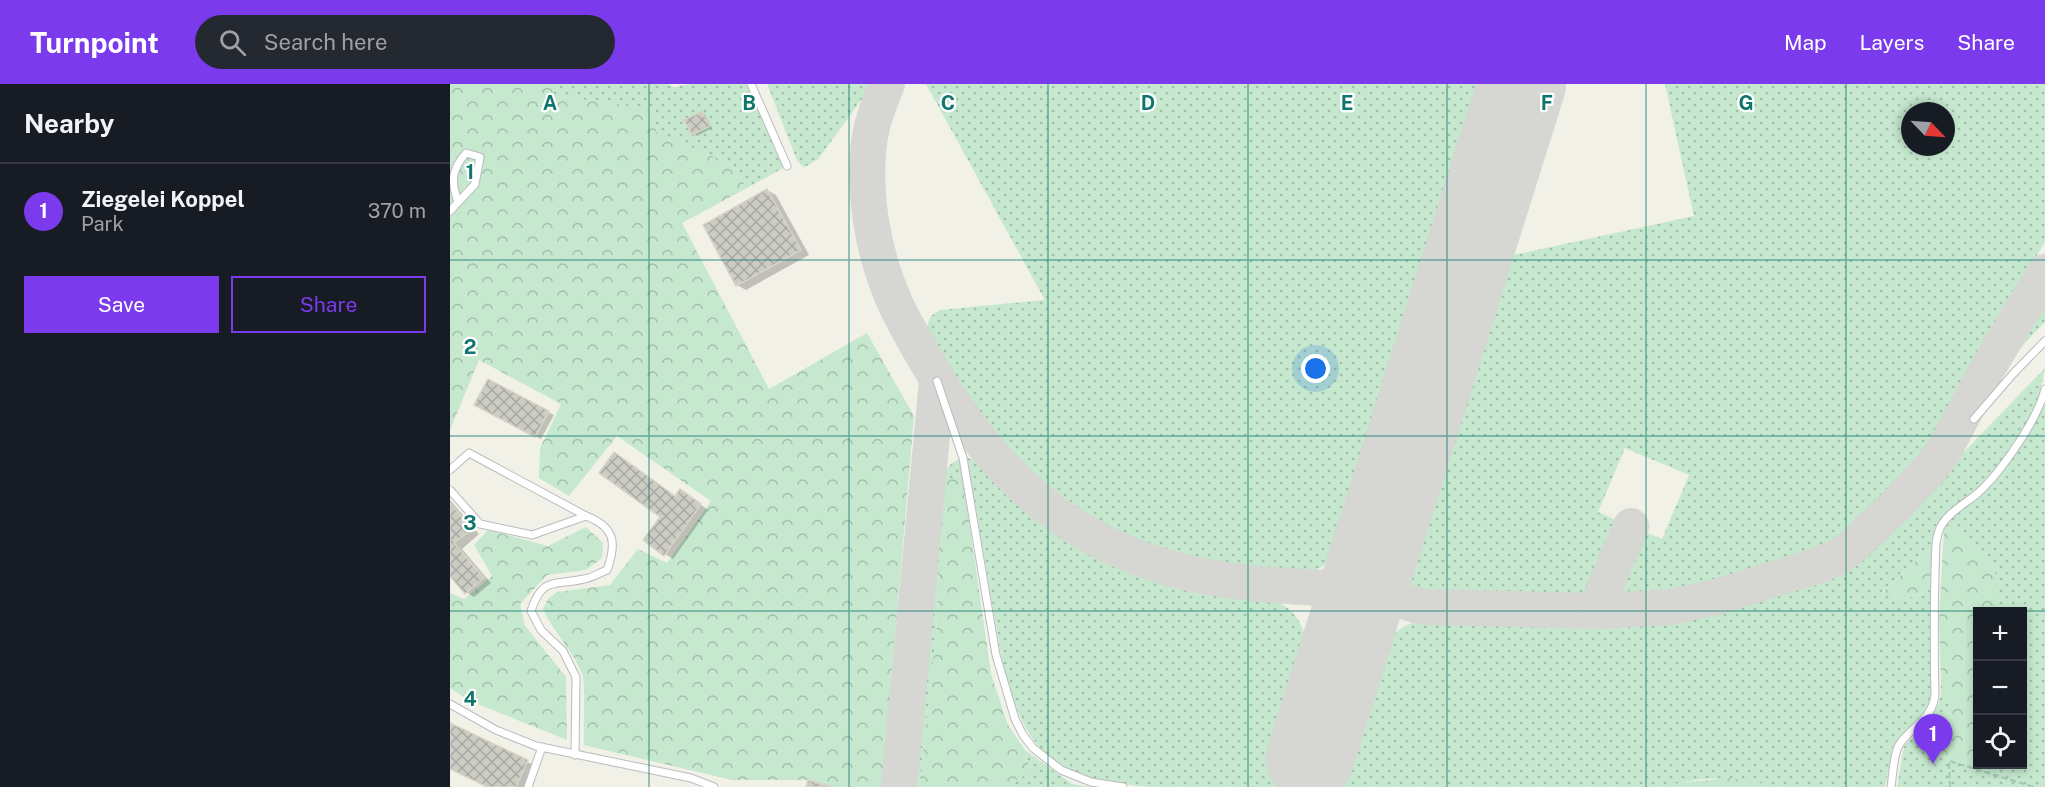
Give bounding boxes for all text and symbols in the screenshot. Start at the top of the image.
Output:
search box [195,15,615,69]
text: Turnpoint [30,26,159,59]
icon: search [216,26,249,59]
text: Search here [264,29,387,55]
text: Map [1784,30,1827,55]
text: Layers [1860,30,1924,55]
text: Share [1957,30,2015,55]
text: A [543,91,557,115]
text: B [742,91,756,115]
text: C [941,91,955,115]
text: D [1141,91,1155,115]
text: E [1341,91,1353,115]
text: F [1541,91,1553,115]
text: G [1738,91,1754,115]
north arrow [1901,102,1955,156]
text: Nearby [24,108,114,139]
text: 1 [466,160,474,184]
text: Ziegelei Koppel [81,186,245,212]
text: 1 [39,199,48,223]
text: 370 m [368,199,426,223]
text: Park [81,212,124,236]
button: Save [24,276,219,333]
button: Share [231,276,426,333]
text: 2 [464,335,476,359]
your location [1301,354,1330,383]
text: 3 [463,511,477,535]
map controls [1973,607,2027,769]
button: + [1973,607,2027,661]
button: − [1973,661,2027,715]
text: 4 [463,687,477,711]
pin: 1 [1914,714,1952,764]
button: locate [1973,715,2027,769]

